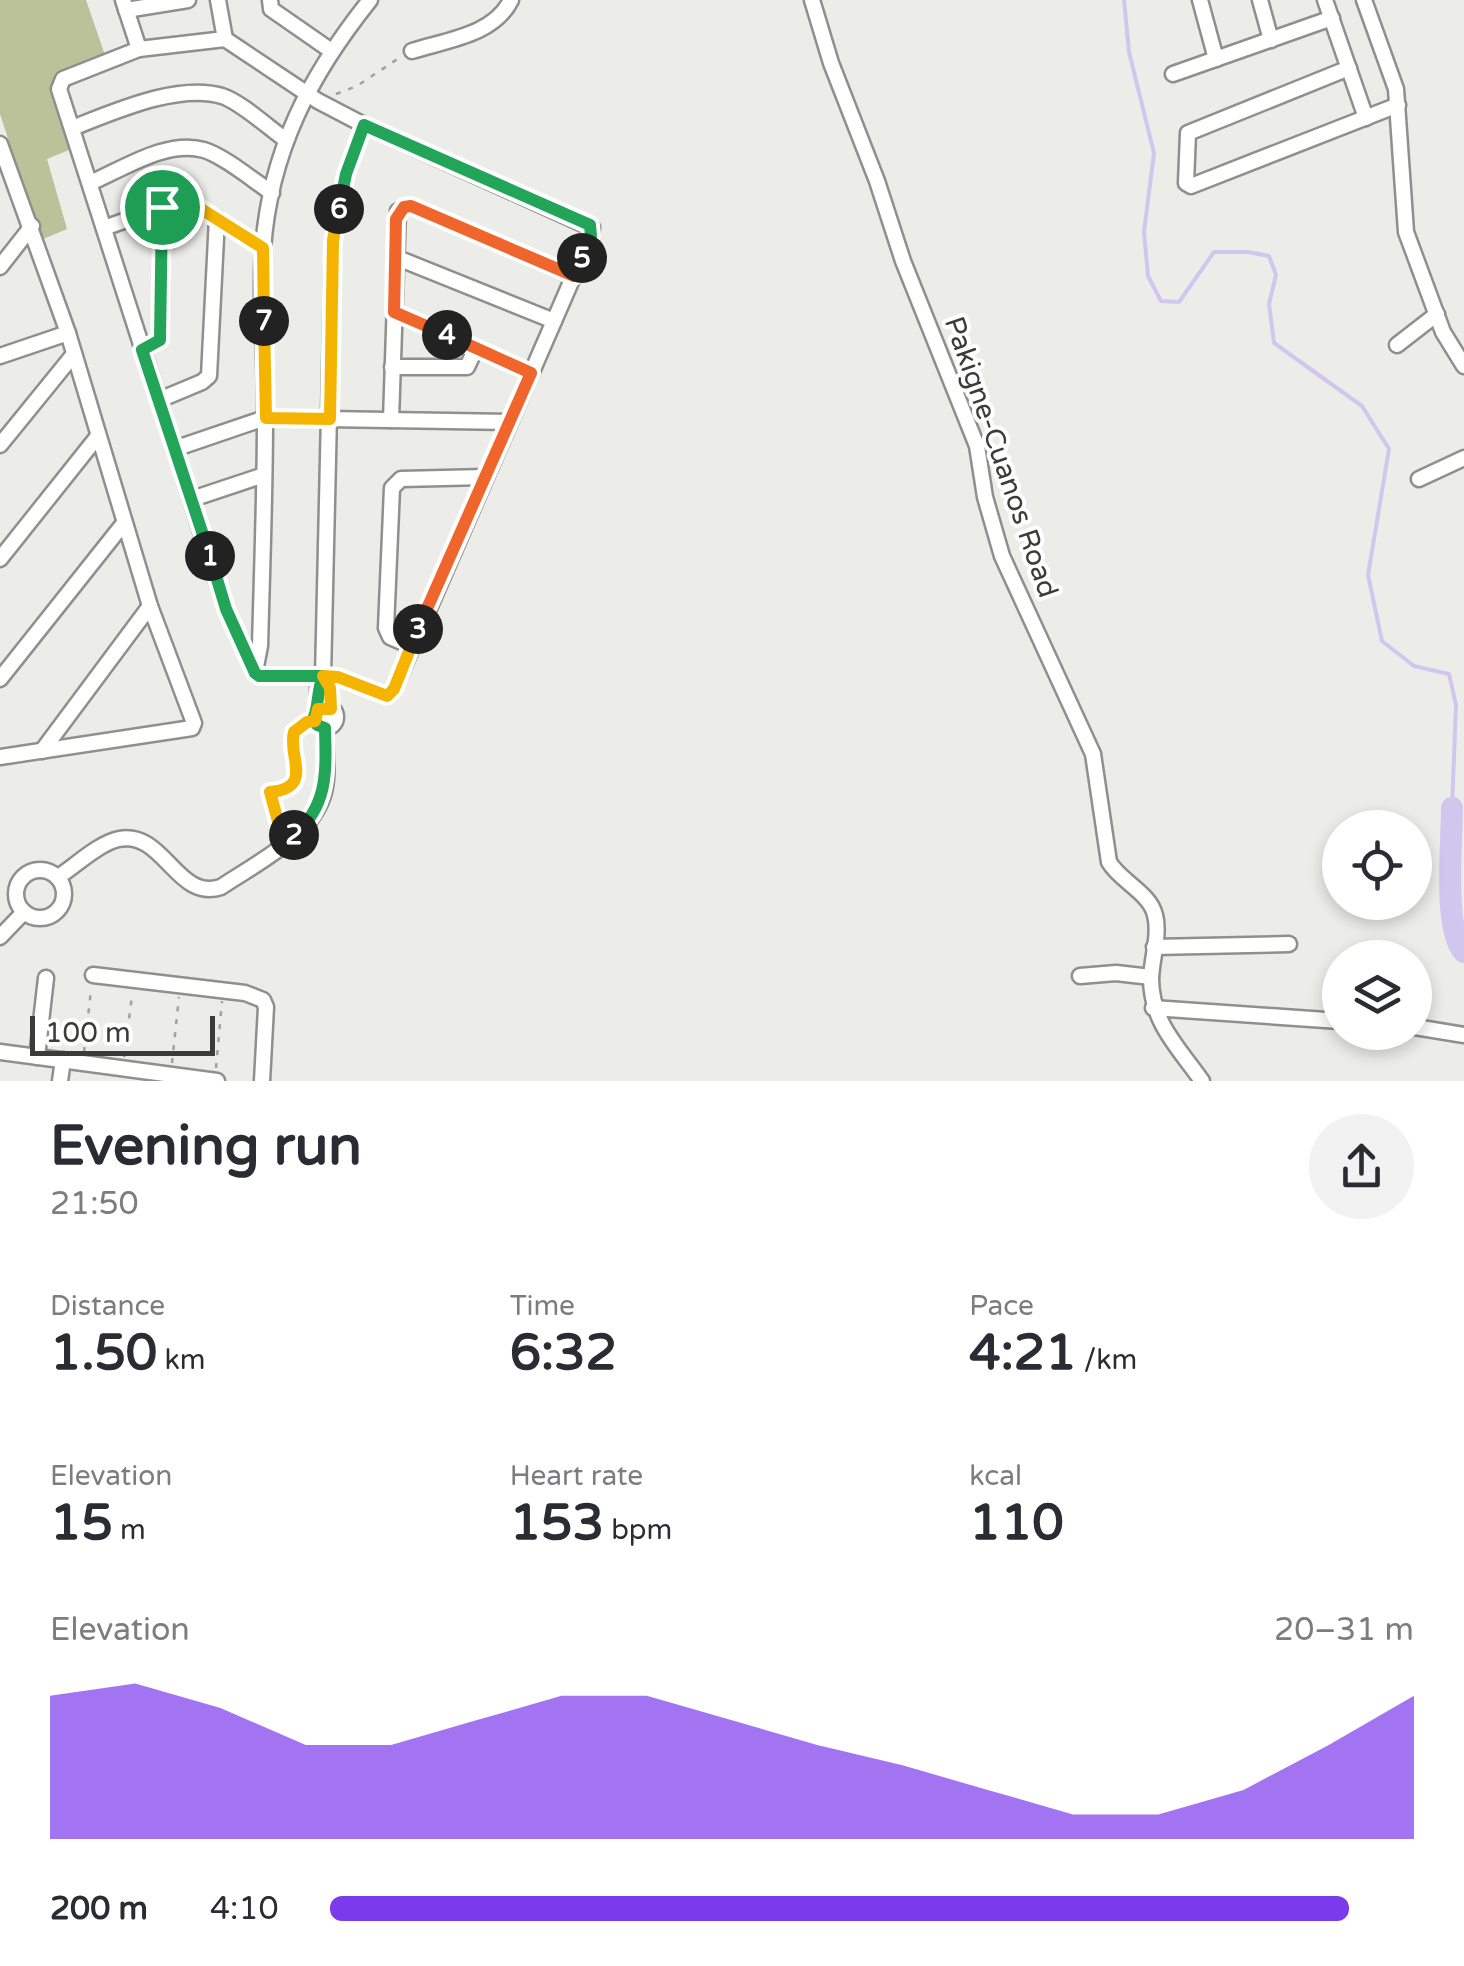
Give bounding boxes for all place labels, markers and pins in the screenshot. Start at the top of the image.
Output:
pin [120,165,205,250]
pin: 6 [314,184,364,234]
pin: 5 [557,233,607,283]
pin: 7 [239,296,289,346]
pin: 4 [422,310,472,360]
pin: 1 [185,531,235,581]
pin: 3 [393,604,443,654]
pin: 2 [269,810,319,860]

